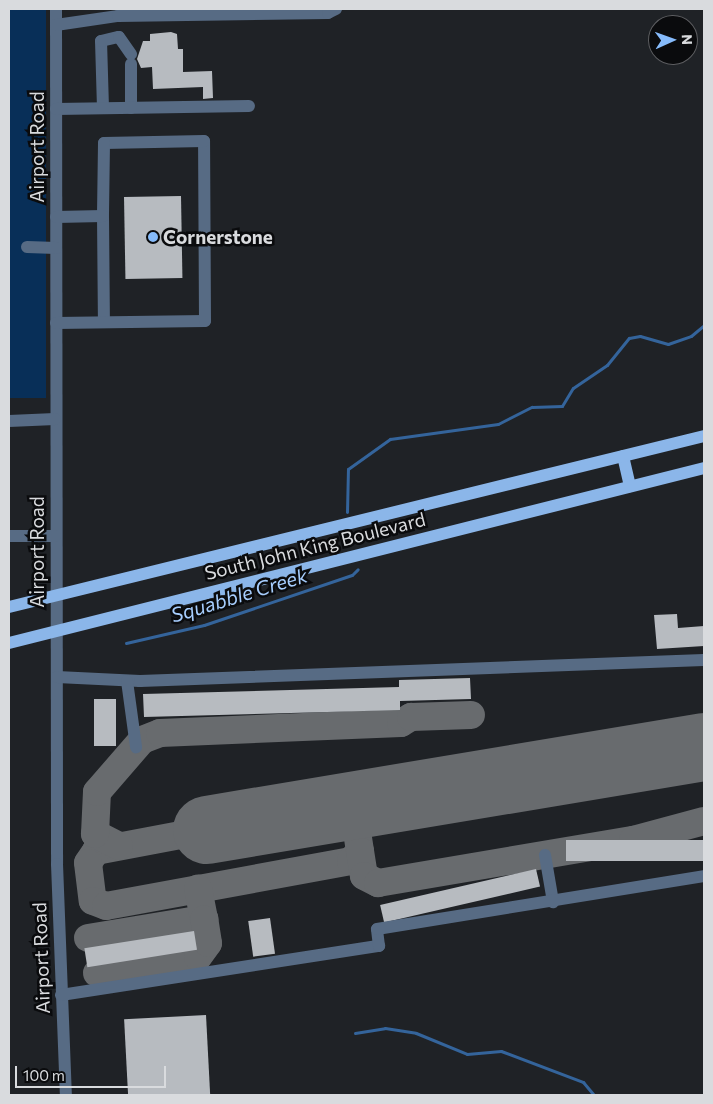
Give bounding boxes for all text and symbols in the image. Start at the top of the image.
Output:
north arrow [648,15,698,65]
text: N [679,34,696,45]
street label: Airport Road [26,91,48,203]
place label: Cornerstone [163,226,273,248]
marker: Cornerstone [147,231,159,243]
street label: Airport Road [26,496,48,608]
street label: South John King Boulevard [202,508,428,584]
water label: Squabble Creek [168,563,310,627]
street label: Airport Road [28,902,54,1014]
scale bar [18,1056,169,1088]
text: 100 m [23,1066,65,1084]

